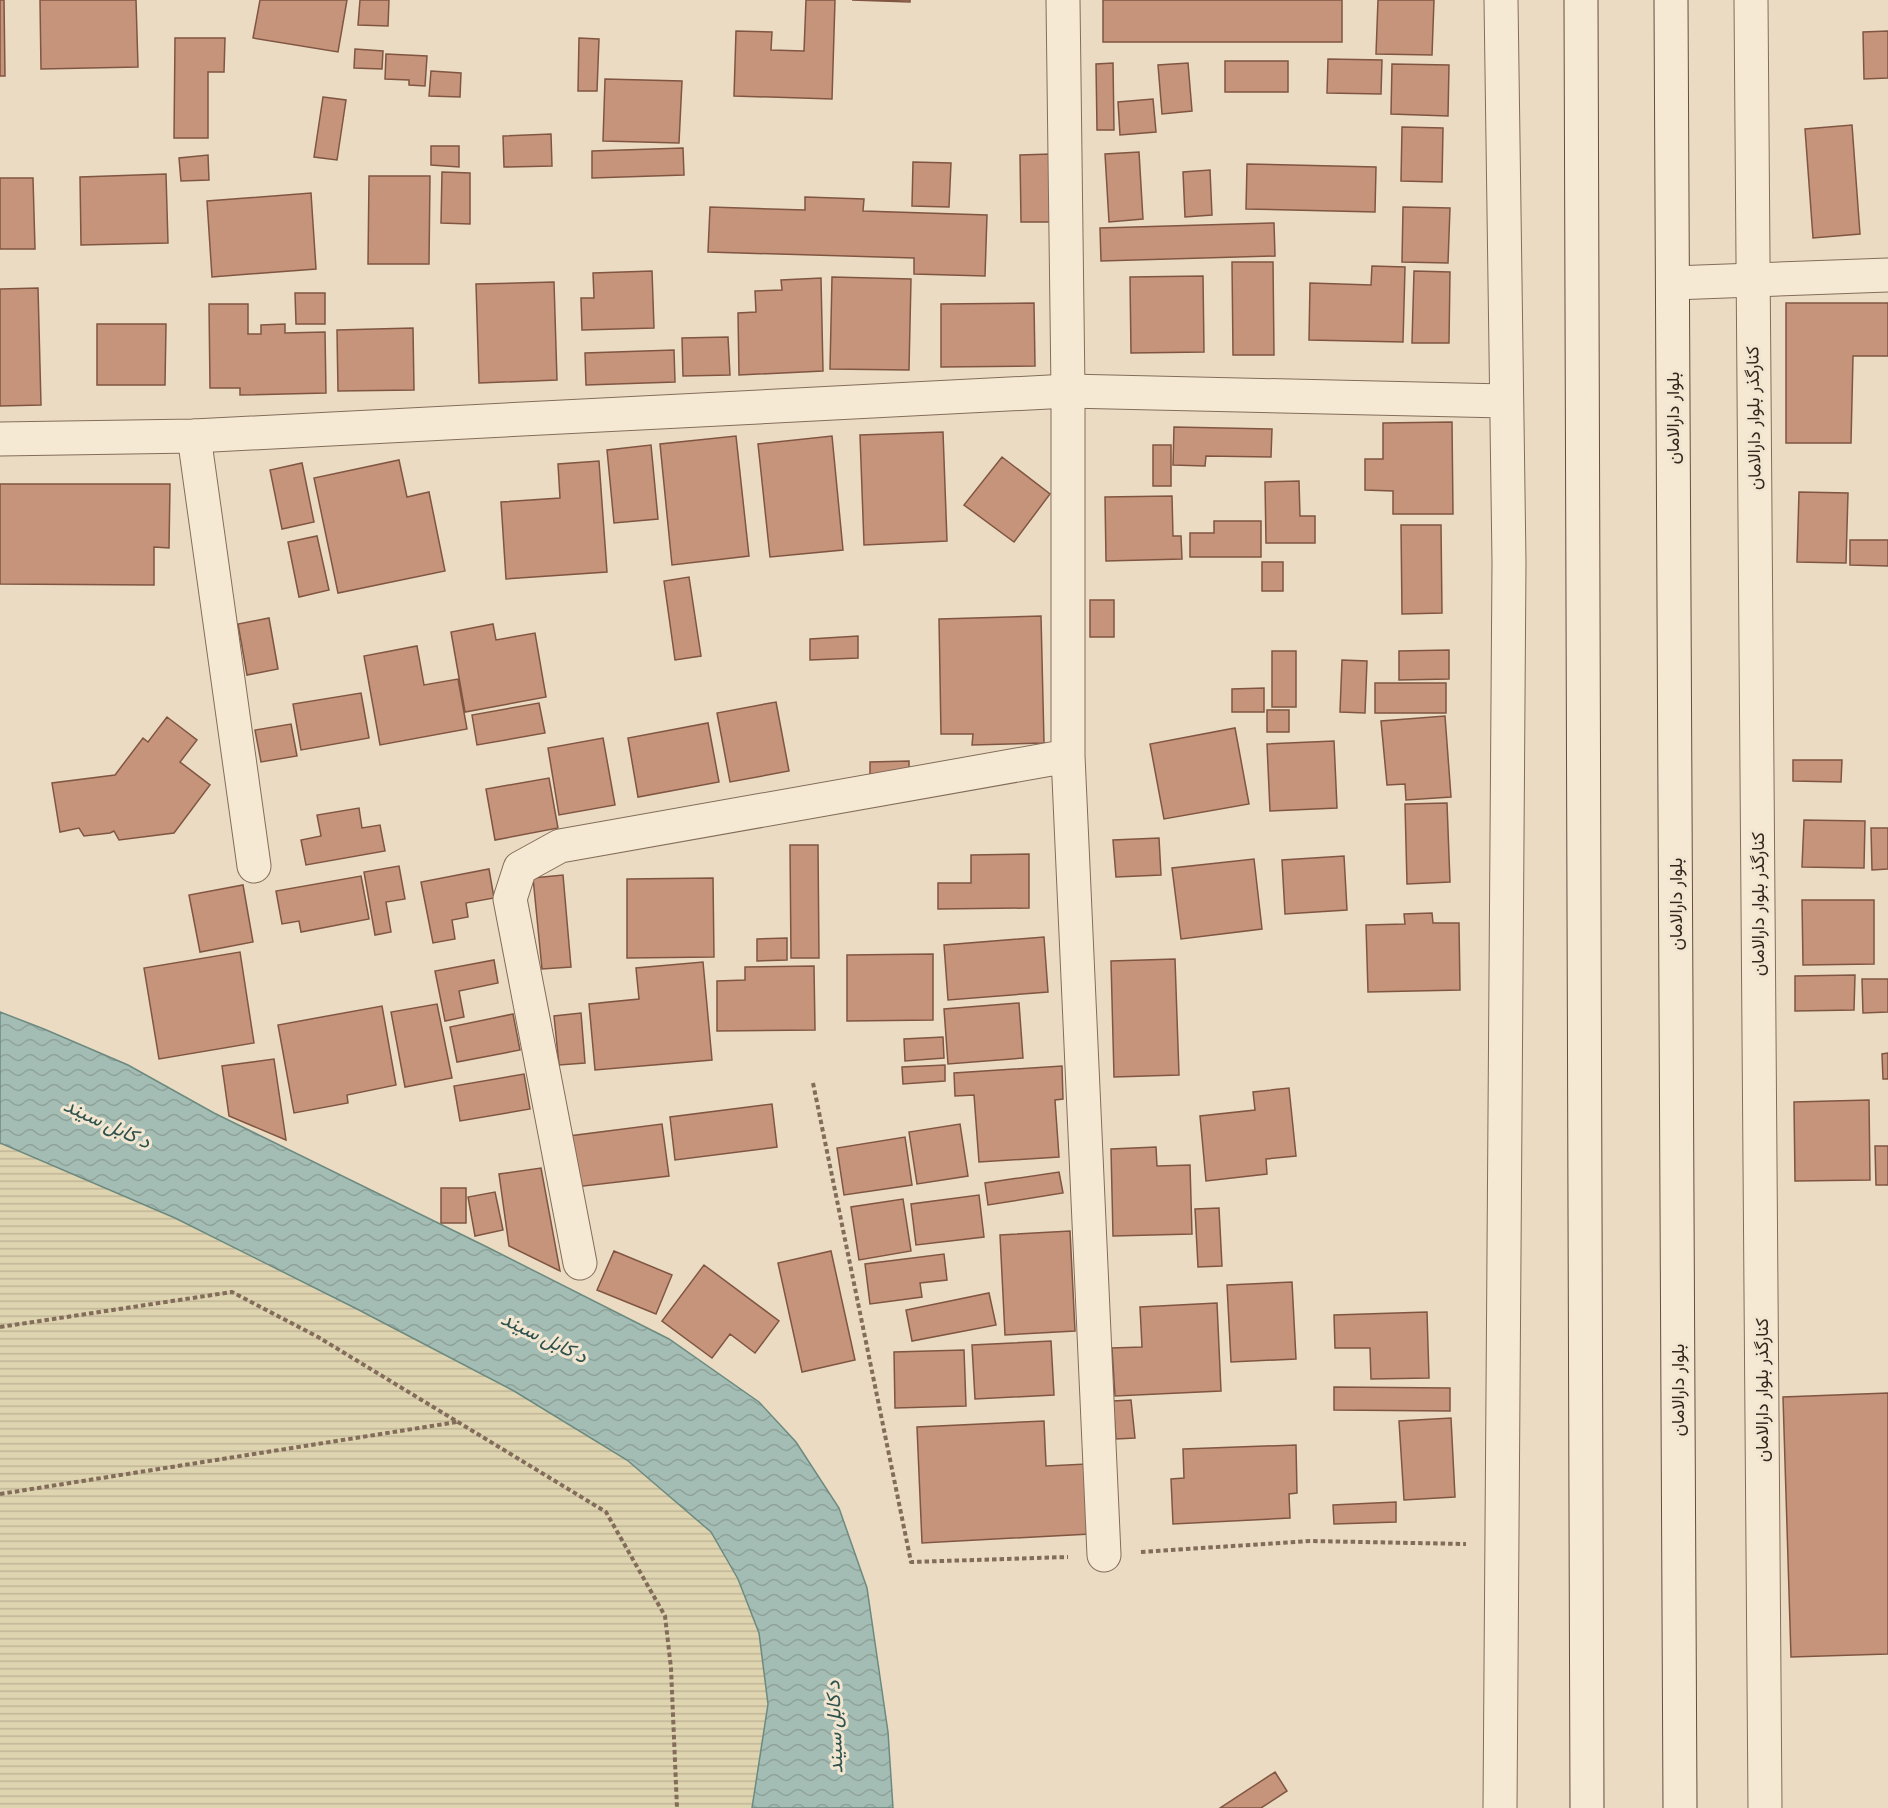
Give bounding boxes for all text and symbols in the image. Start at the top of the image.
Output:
street label: کنارگذر بلوار دارالامان [1739,346,1769,490]
street label: بلوار دارالامان [1660,372,1687,464]
street label: کنارگذر بلوار دارالامان [1745,832,1772,976]
street label: بلوار دارالامان [1663,858,1690,950]
water label: د کابل سيند [59,1091,156,1157]
water label: د کابل سيند [496,1304,593,1372]
street label: کنارگذر بلوار دارالامان [1749,1318,1776,1462]
street label: بلوار دارالامان [1665,1344,1692,1436]
water label: د کابل سيند [818,1680,852,1774]

